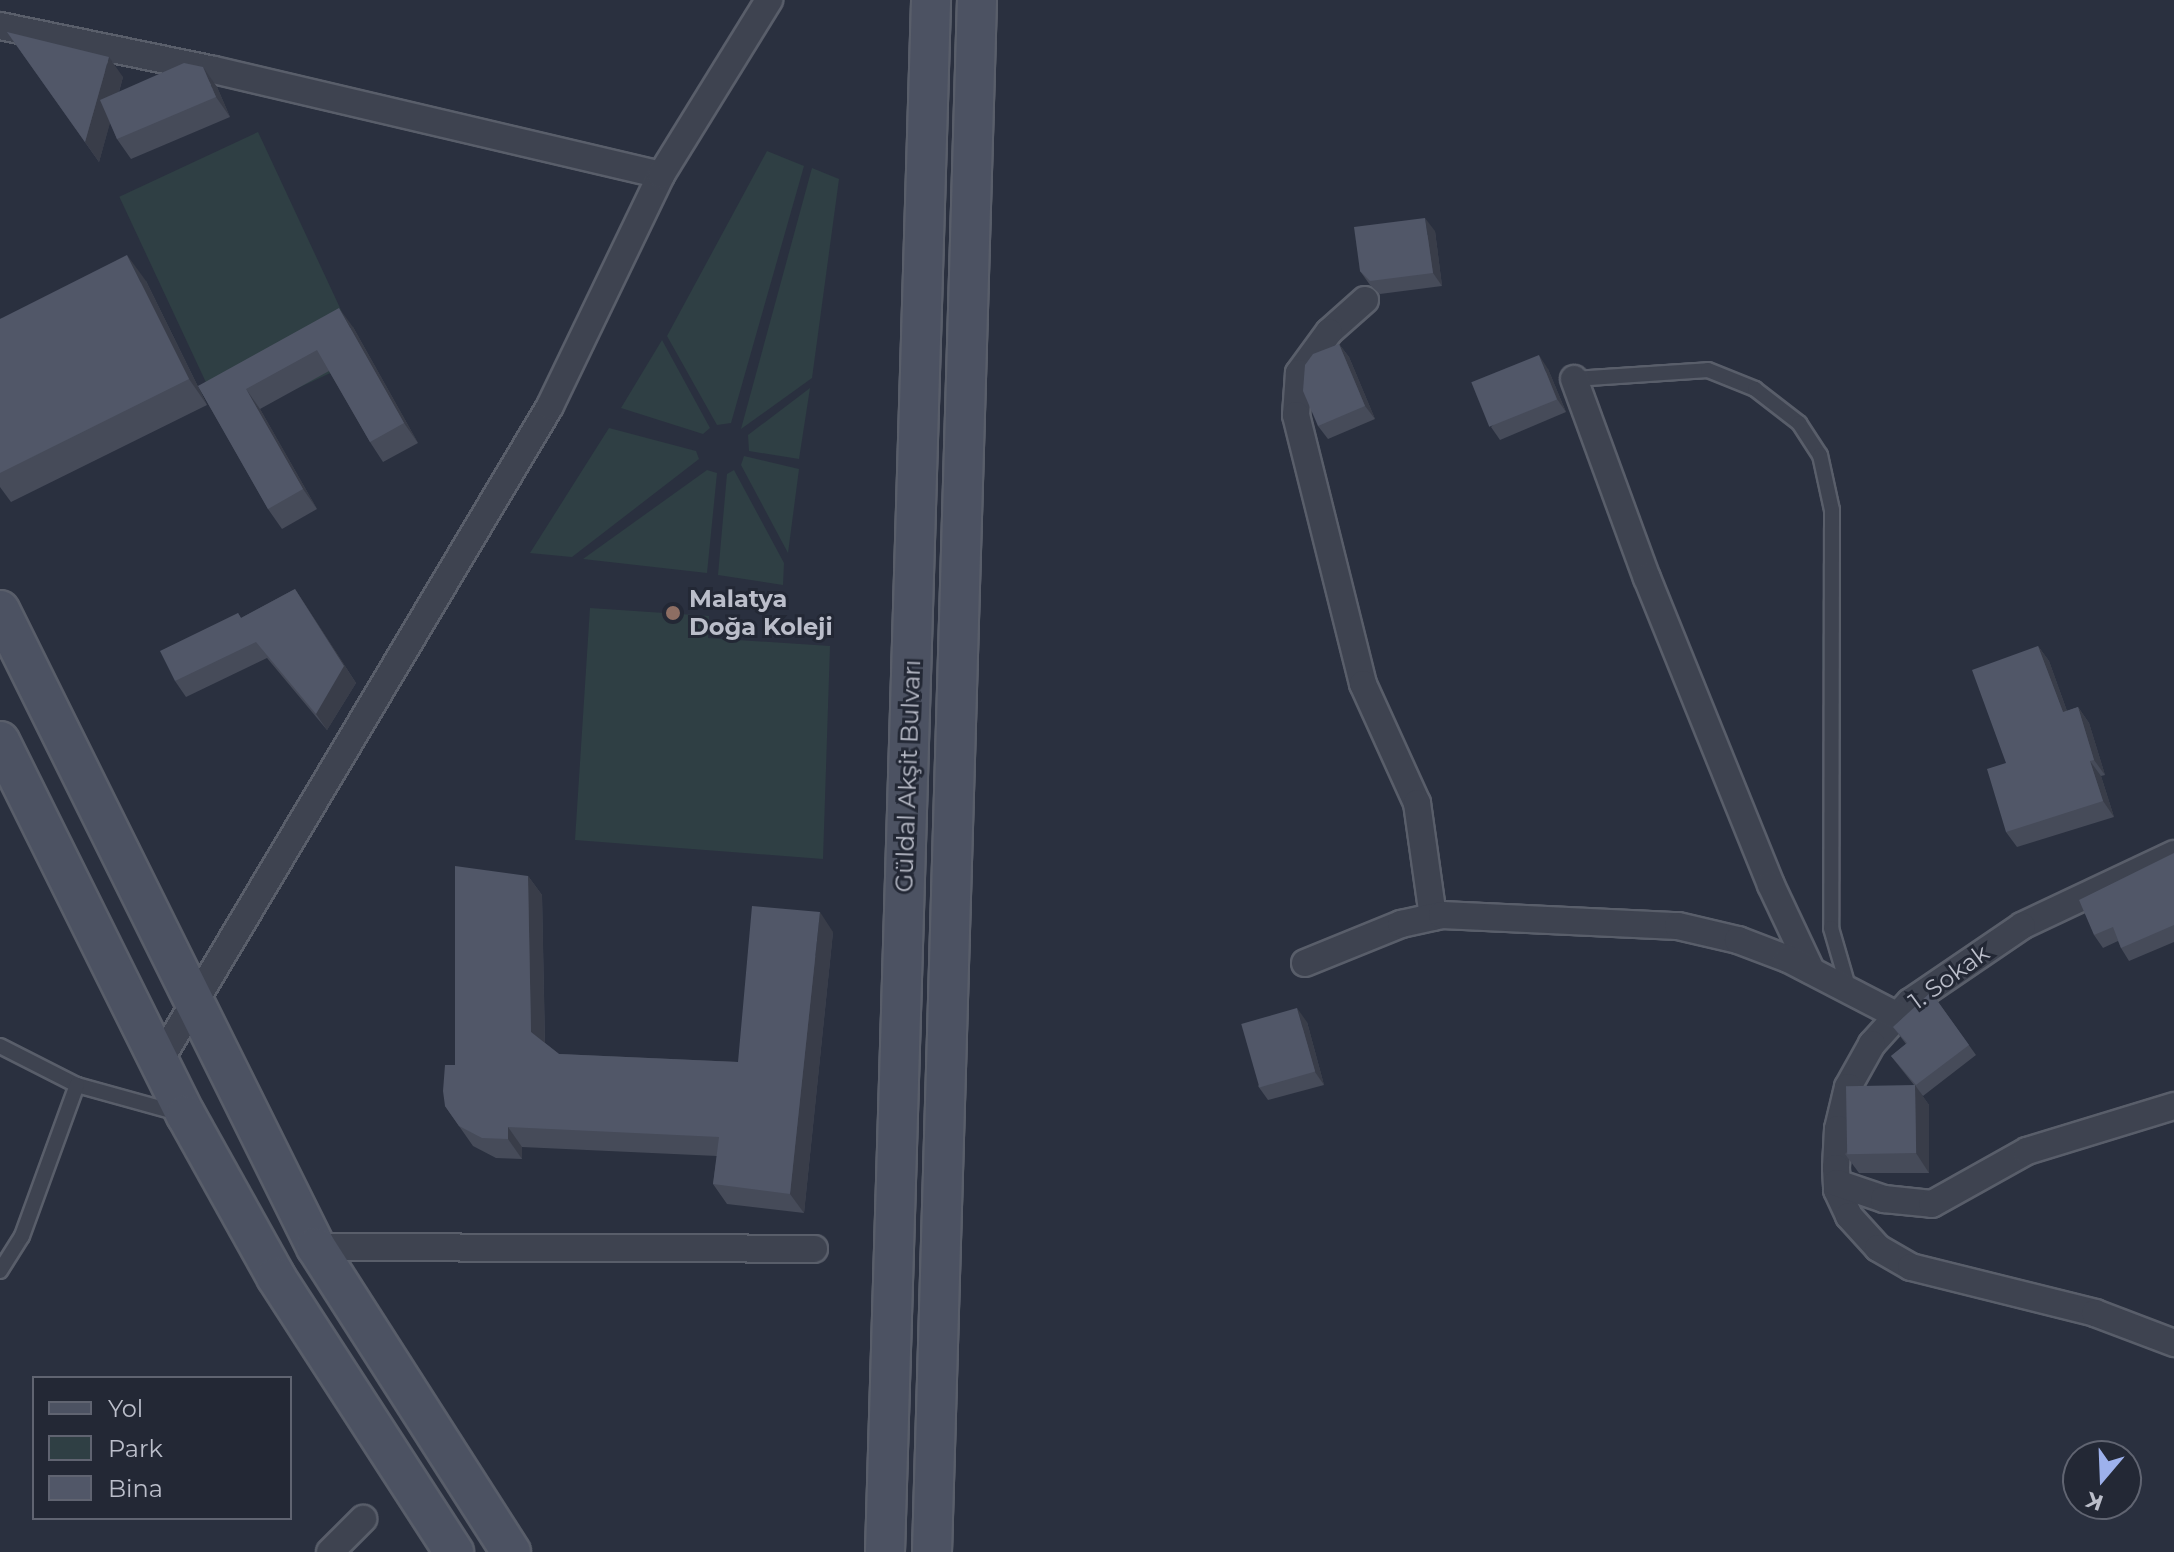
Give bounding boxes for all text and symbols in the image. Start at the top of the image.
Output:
place label: Malatya Doğa Koleji [689,585,833,641]
marker: Malatya Doğa Koleji [664,604,682,622]
street label: Güldal Akşit Bulvarı [890,659,926,893]
street label: 1. Sokak [1903,938,1995,1016]
legend [32,1376,292,1520]
text: Yol [108,1394,143,1423]
text: Park [108,1434,163,1463]
north arrow [2062,1440,2142,1520]
text: Bina [108,1474,163,1503]
text: K [2083,1486,2107,1517]

